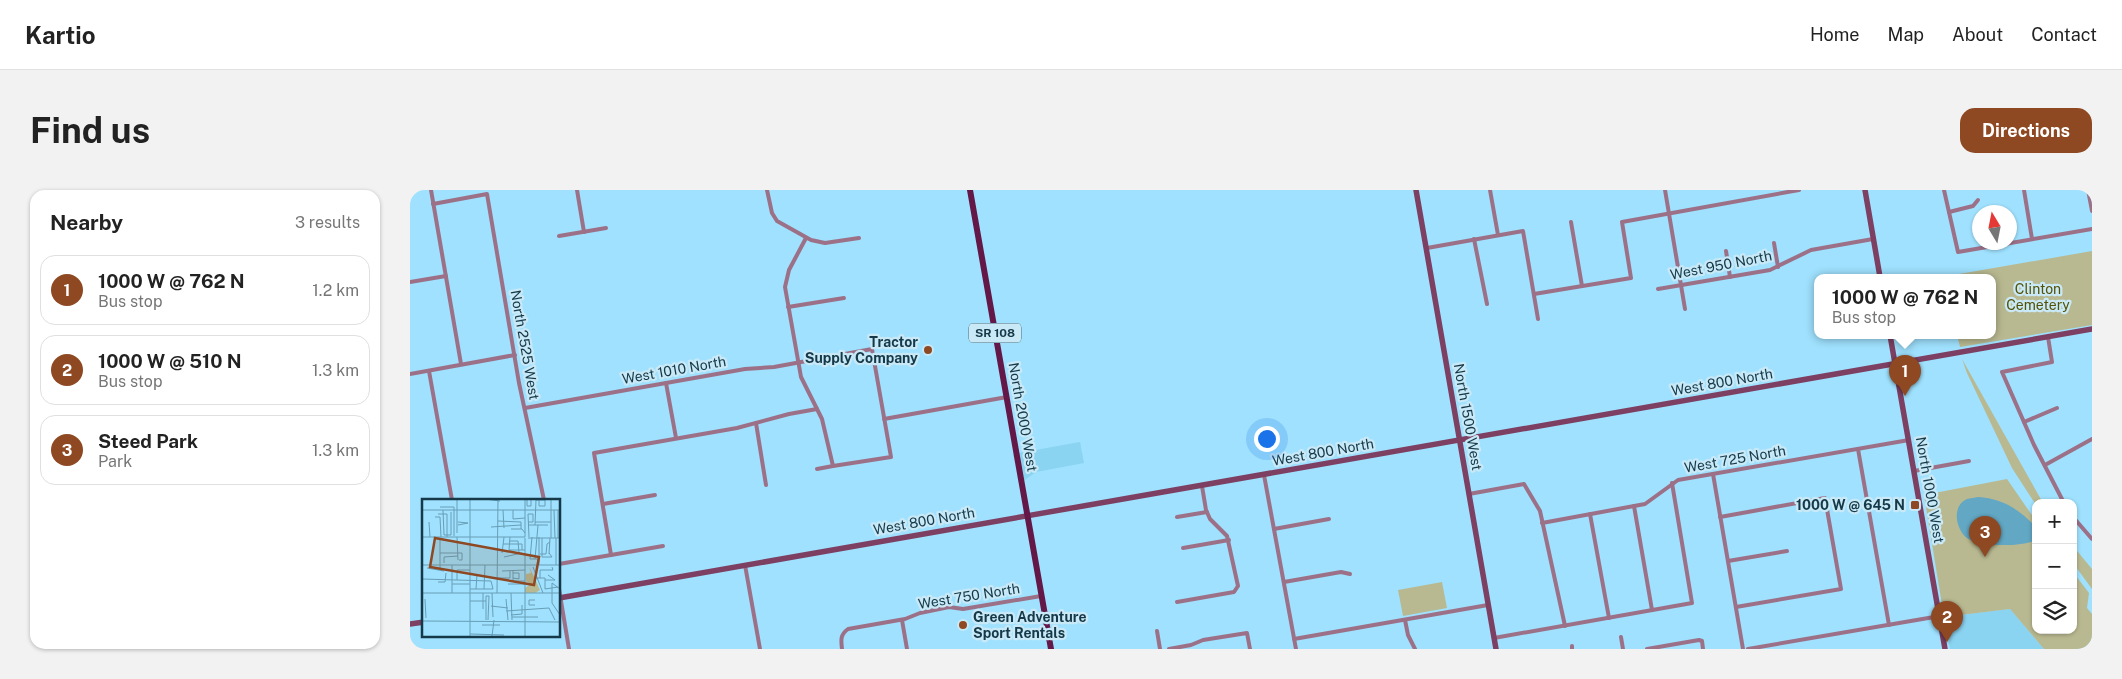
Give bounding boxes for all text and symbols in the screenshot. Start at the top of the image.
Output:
text: Kartio [25,21,96,49]
text: Home [1810,24,1860,45]
text: Map [1888,24,1924,45]
text: About [1952,24,2003,45]
text: Contact [2031,24,2097,45]
button: Directions [1960,108,2092,153]
text: Find us [30,110,150,151]
north arrow [1972,205,2017,250]
text: Nearby [50,210,123,235]
text: 3 results [295,213,360,232]
street label: West 950 North [1669,247,1773,283]
text: 1000 W @ 762 N [98,270,245,292]
popup [1814,274,1996,339]
text: 1 [64,281,70,300]
text: 1.2 km [312,281,359,300]
park label: Clinton Cemetery [2006,281,2070,313]
text: 1000 W @ 762 N [1832,286,1978,308]
street label: North 2525 West [507,289,543,401]
text: Bus stop [98,292,162,311]
text: Bus stop [1832,308,1896,327]
road number: SR 108 [969,324,1021,342]
place label: Tractor Supply Company [805,334,918,366]
marker: Tractor Supply Company [922,344,934,356]
text: 1000 W @ 510 N [98,350,242,372]
street label: West 1010 North [621,353,727,387]
pin: 1 [1889,355,1921,396]
text: 2 [62,361,72,380]
text: 1.3 km [312,361,359,380]
street label: North 2000 West [1006,361,1040,473]
street label: North 1500 West [1451,362,1485,472]
street label: West 800 North [1670,365,1774,399]
text: Bus stop [98,372,162,391]
your location [1254,426,1280,452]
text: Steed Park [98,430,198,452]
street label: West 800 North [1271,435,1375,469]
street label: North 1000 West [1913,436,1947,544]
text: 3 [62,441,72,460]
text: 1.3 km [312,441,359,460]
street label: West 725 North [1683,442,1787,476]
text: Park [98,452,132,471]
place label: 1000 W @ 645 N [1796,497,1905,513]
inset map [422,499,560,637]
marker: 1000 W @ 645 N [1909,499,1921,511]
map controls [2032,499,2077,634]
button: + [2032,499,2077,544]
street label: West 800 North [872,504,976,538]
pin: 3 [1969,516,2001,557]
button: − [2032,544,2077,589]
street label: West 750 North [917,580,1021,612]
button: layers [2032,589,2077,634]
pin: 2 [1931,601,1963,642]
place label: Green Adventure Sport Rentals [973,609,1087,641]
marker: Green Adventure Sport Rentals [957,619,969,631]

